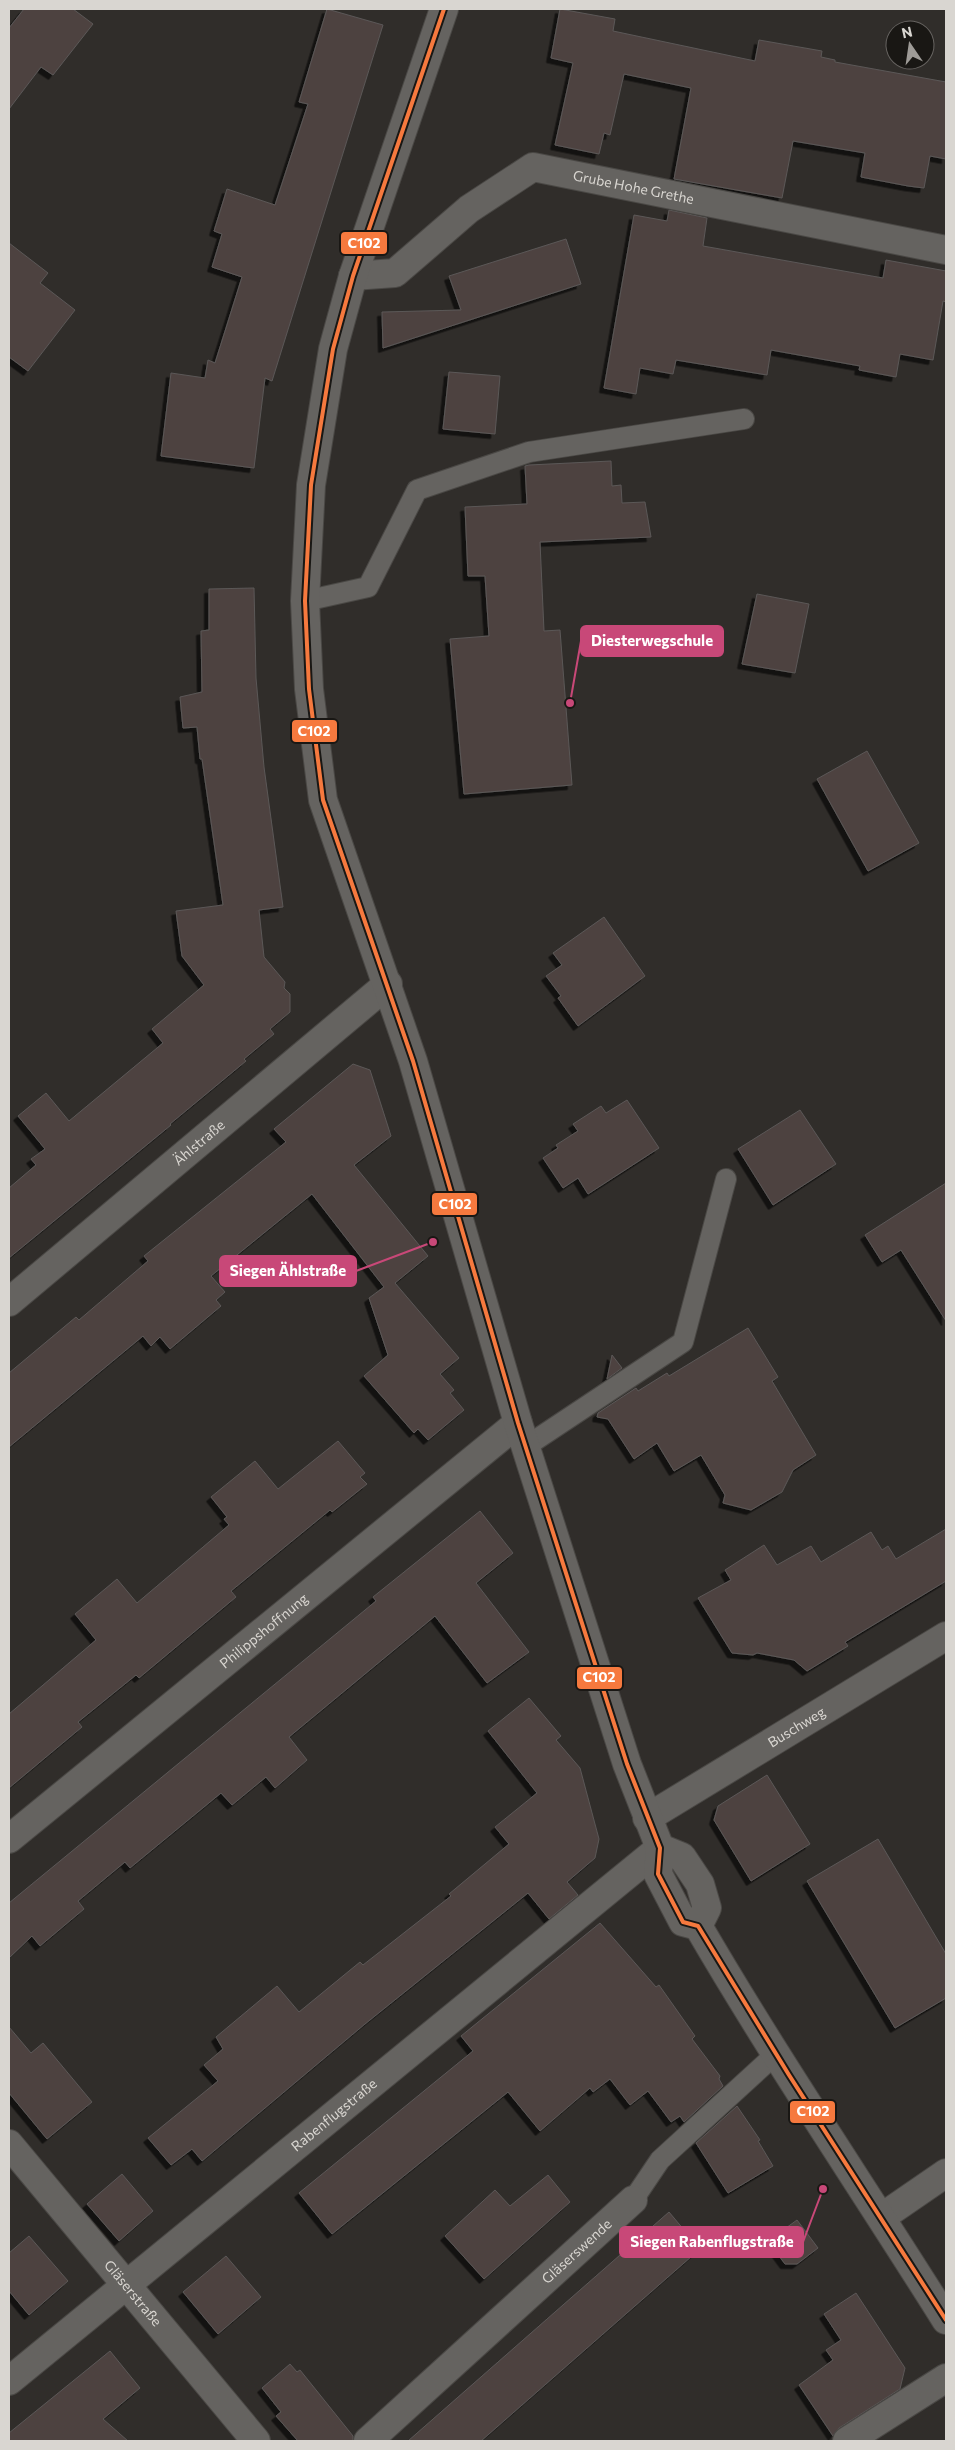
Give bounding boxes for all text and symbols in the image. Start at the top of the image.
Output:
north arrow [885,20,935,70]
text: N [900,22,914,41]
street label: Grube Hohe Grethe [572,166,696,207]
line badge: C102 [340,231,388,255]
text: C102 [347,234,381,251]
callout: Diesterwegschule [581,626,723,656]
text: Diesterwegschule [591,631,713,649]
line badge: C102 [291,719,338,743]
text: C102 [297,722,331,739]
street label: Ählstraße [169,1116,228,1169]
line badge: C102 [431,1192,478,1216]
text: C102 [438,1195,472,1212]
callout: Siegen Ählstraße [220,1256,356,1286]
text: Siegen Ählstraße [230,1261,346,1279]
street label: Philippshoffnung [216,1589,311,1671]
line badge: C102 [576,1666,623,1690]
text: C102 [582,1668,616,1685]
street label: Buschweg [764,1702,828,1750]
street label: Rabenflugstraße [287,2075,380,2155]
line badge: C102 [789,2100,836,2124]
text: C102 [796,2102,830,2119]
street label: Gläserswende [538,2215,615,2287]
callout: Siegen Rabenflugstraße [620,2227,803,2257]
text: Siegen Rabenflugstraße [630,2232,794,2250]
street label: Gläserstraße [101,2256,166,2329]

